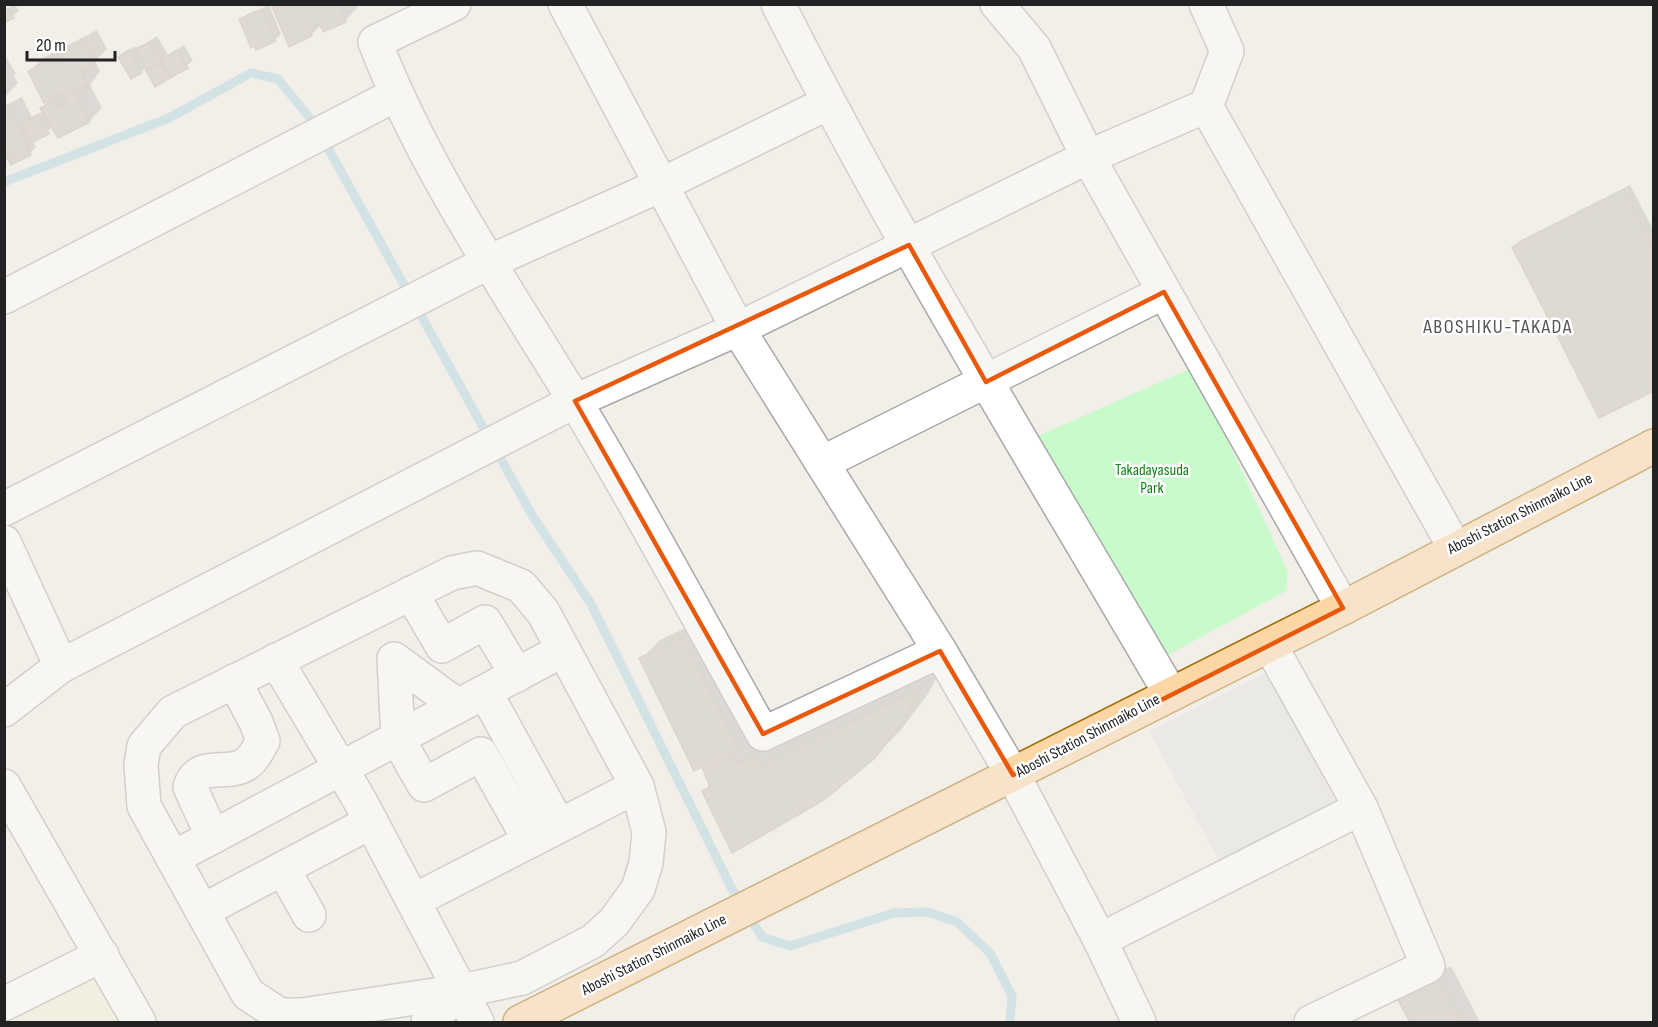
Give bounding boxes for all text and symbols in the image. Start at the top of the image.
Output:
scale bar [27,24,116,62]
text: 20 m [36,35,66,56]
district label: ABOSHIKU-TAKADA [1422,315,1573,339]
park label: Takadayasuda Park [1115,461,1189,498]
street label: Aboshi Station Shinmaiko Line [1443,469,1596,559]
street label: Aboshi Station Shinmaiko Line [1012,690,1163,782]
street label: Aboshi Station Shinmaiko Line [577,910,730,1000]

